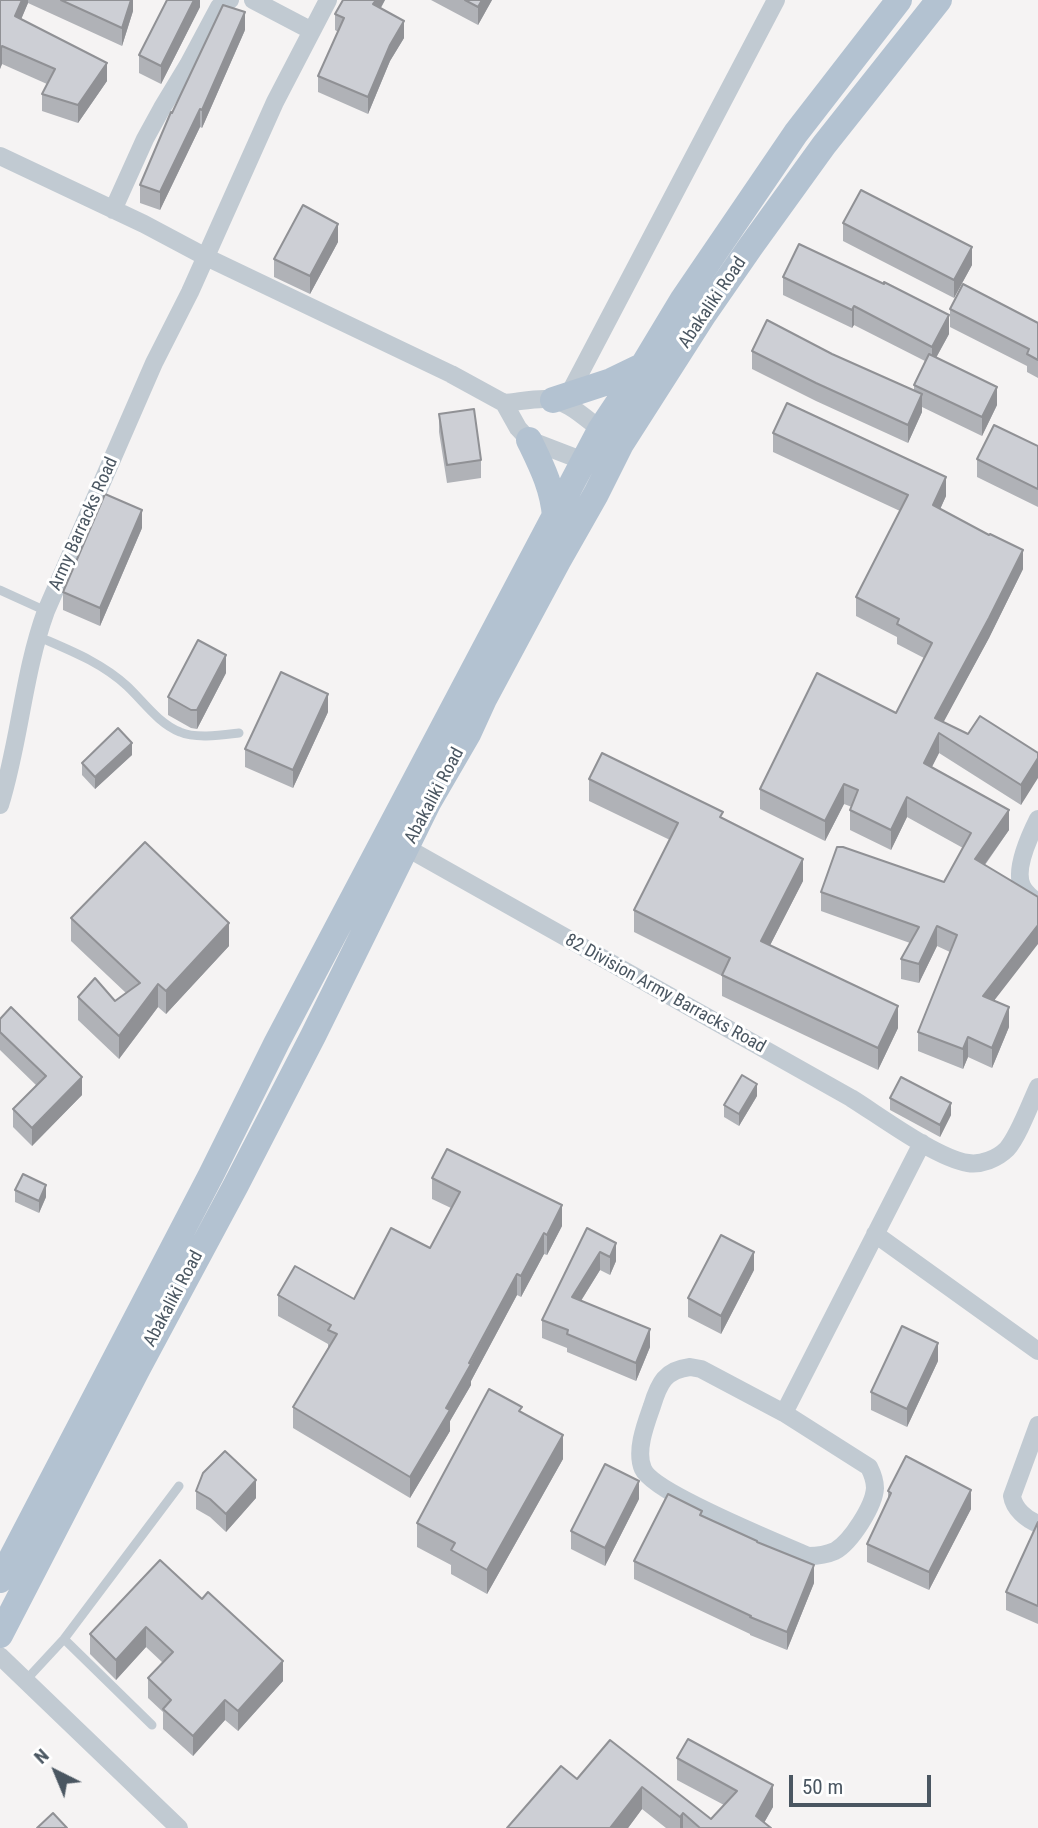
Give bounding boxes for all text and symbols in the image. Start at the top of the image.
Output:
street label: Abakaliki Road [675,253,751,353]
street label: Army Barracks Road [45,454,123,594]
street label: Abakaliki Road [401,744,469,848]
street label: 82 Division Army Barracks Road [561,930,769,1058]
street label: Abakaliki Road [140,1247,208,1351]
north arrow [21,1737,91,1807]
text: N [29,1744,53,1769]
scale bar [793,1762,935,1806]
text: 50 m [802,1775,843,1799]

